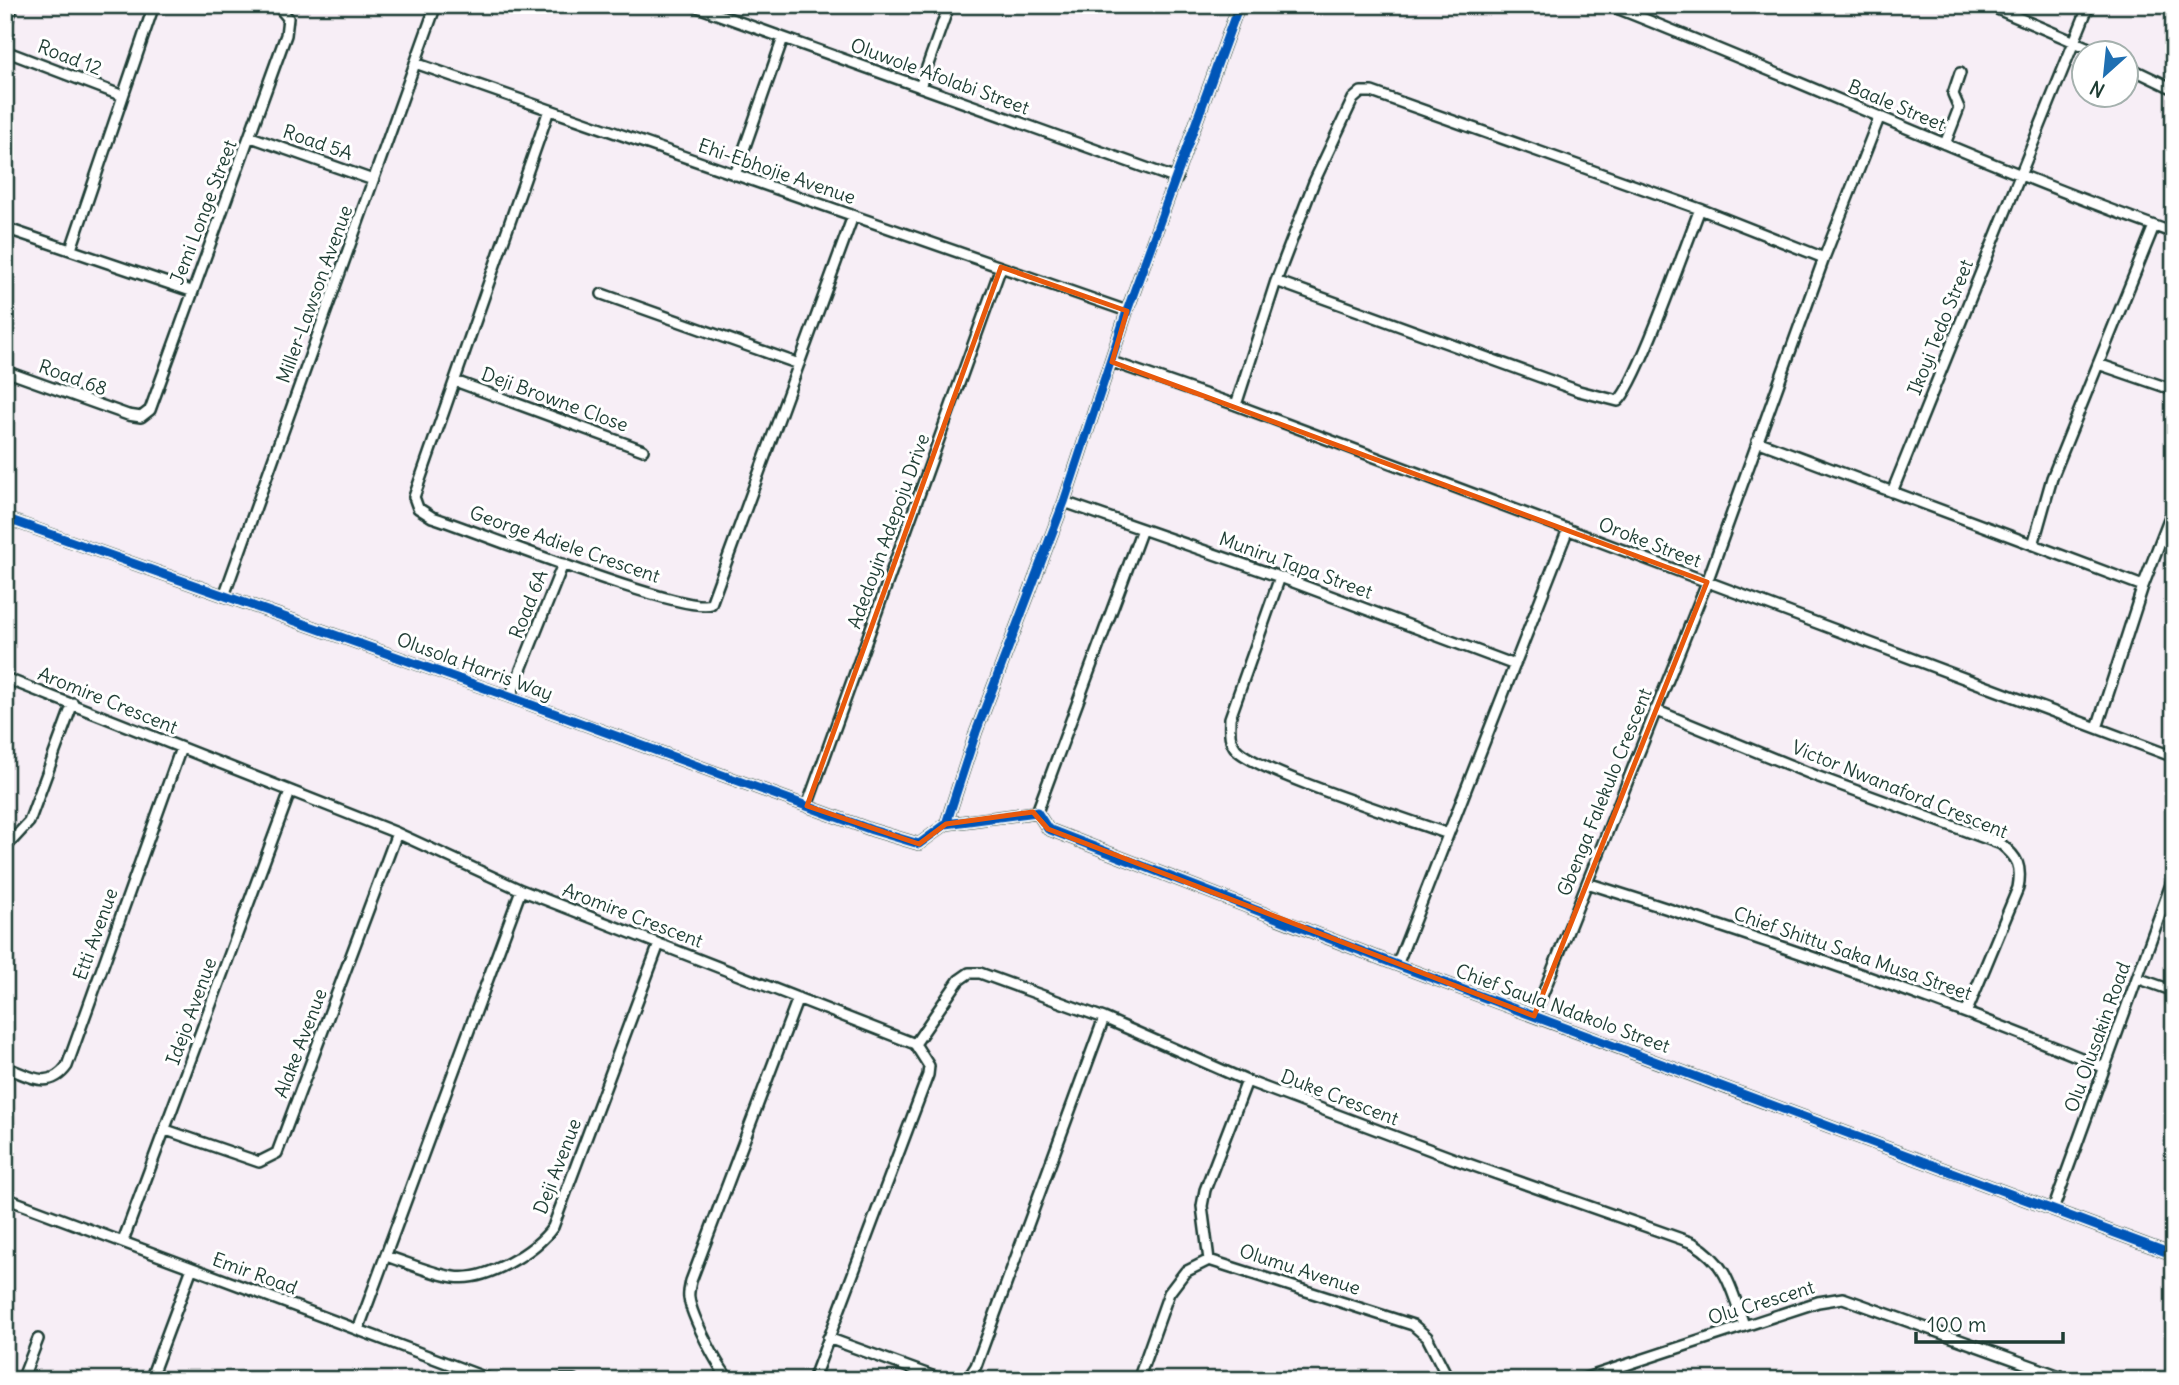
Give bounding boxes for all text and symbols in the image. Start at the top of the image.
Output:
street label: Oluwole Afolabi Street [847,32,1033,120]
street label: Road 12 [34,34,106,80]
north arrow [2070,38,2140,108]
street label: Baale Street [1845,74,1949,136]
text: N [2086,75,2109,103]
street label: Road 5A [280,119,356,165]
street label: Ehi-Ebhojie Avenue [695,133,859,209]
street label: Jemi Longe Street [164,136,242,288]
street label: Miller-Lawson Avenue [271,202,357,386]
street label: Ikoyi Tedo Street [1902,256,1978,398]
street label: Road 68 [36,354,110,400]
street label: Deji Browne Close [478,361,632,437]
street label: Adedoyin Adepoju Drive [842,430,934,632]
street label: George Adiele Crescent [467,500,663,588]
street label: Oroke Street [1595,511,1705,573]
street label: Muniru Tapa Street [1216,526,1376,604]
street label: Road 6A [503,566,553,642]
street label: Olusola Harris Way [394,627,556,705]
street label: Aromire Crescent [35,661,181,739]
street label: Gbenga Falekulo Crescent [1551,685,1657,899]
street label: Victor Nwanaford Crescent [1788,735,2012,843]
street label: Aromire Crescent [559,877,707,953]
street label: Etti Avenue [67,885,123,983]
street label: Chief Shittu Saka Musa Street [1731,901,1975,1005]
street label: Idejo Avenue [161,954,221,1068]
street label: Chief Saula Ndakolo Street [1453,958,1673,1058]
street label: Olu Olusakin Road [2059,959,2135,1115]
street label: Alake Avenue [268,985,332,1101]
street label: Duke Crescent [1278,1064,1402,1130]
street label: Deji Avenue [528,1115,586,1217]
street label: Olumu Avenue [1236,1238,1364,1300]
street label: Emir Road [209,1247,301,1299]
street label: Olu Crescent [1705,1274,1817,1330]
scale bar [1916,1301,2064,1345]
text: 100 m [1927,1311,1986,1338]

